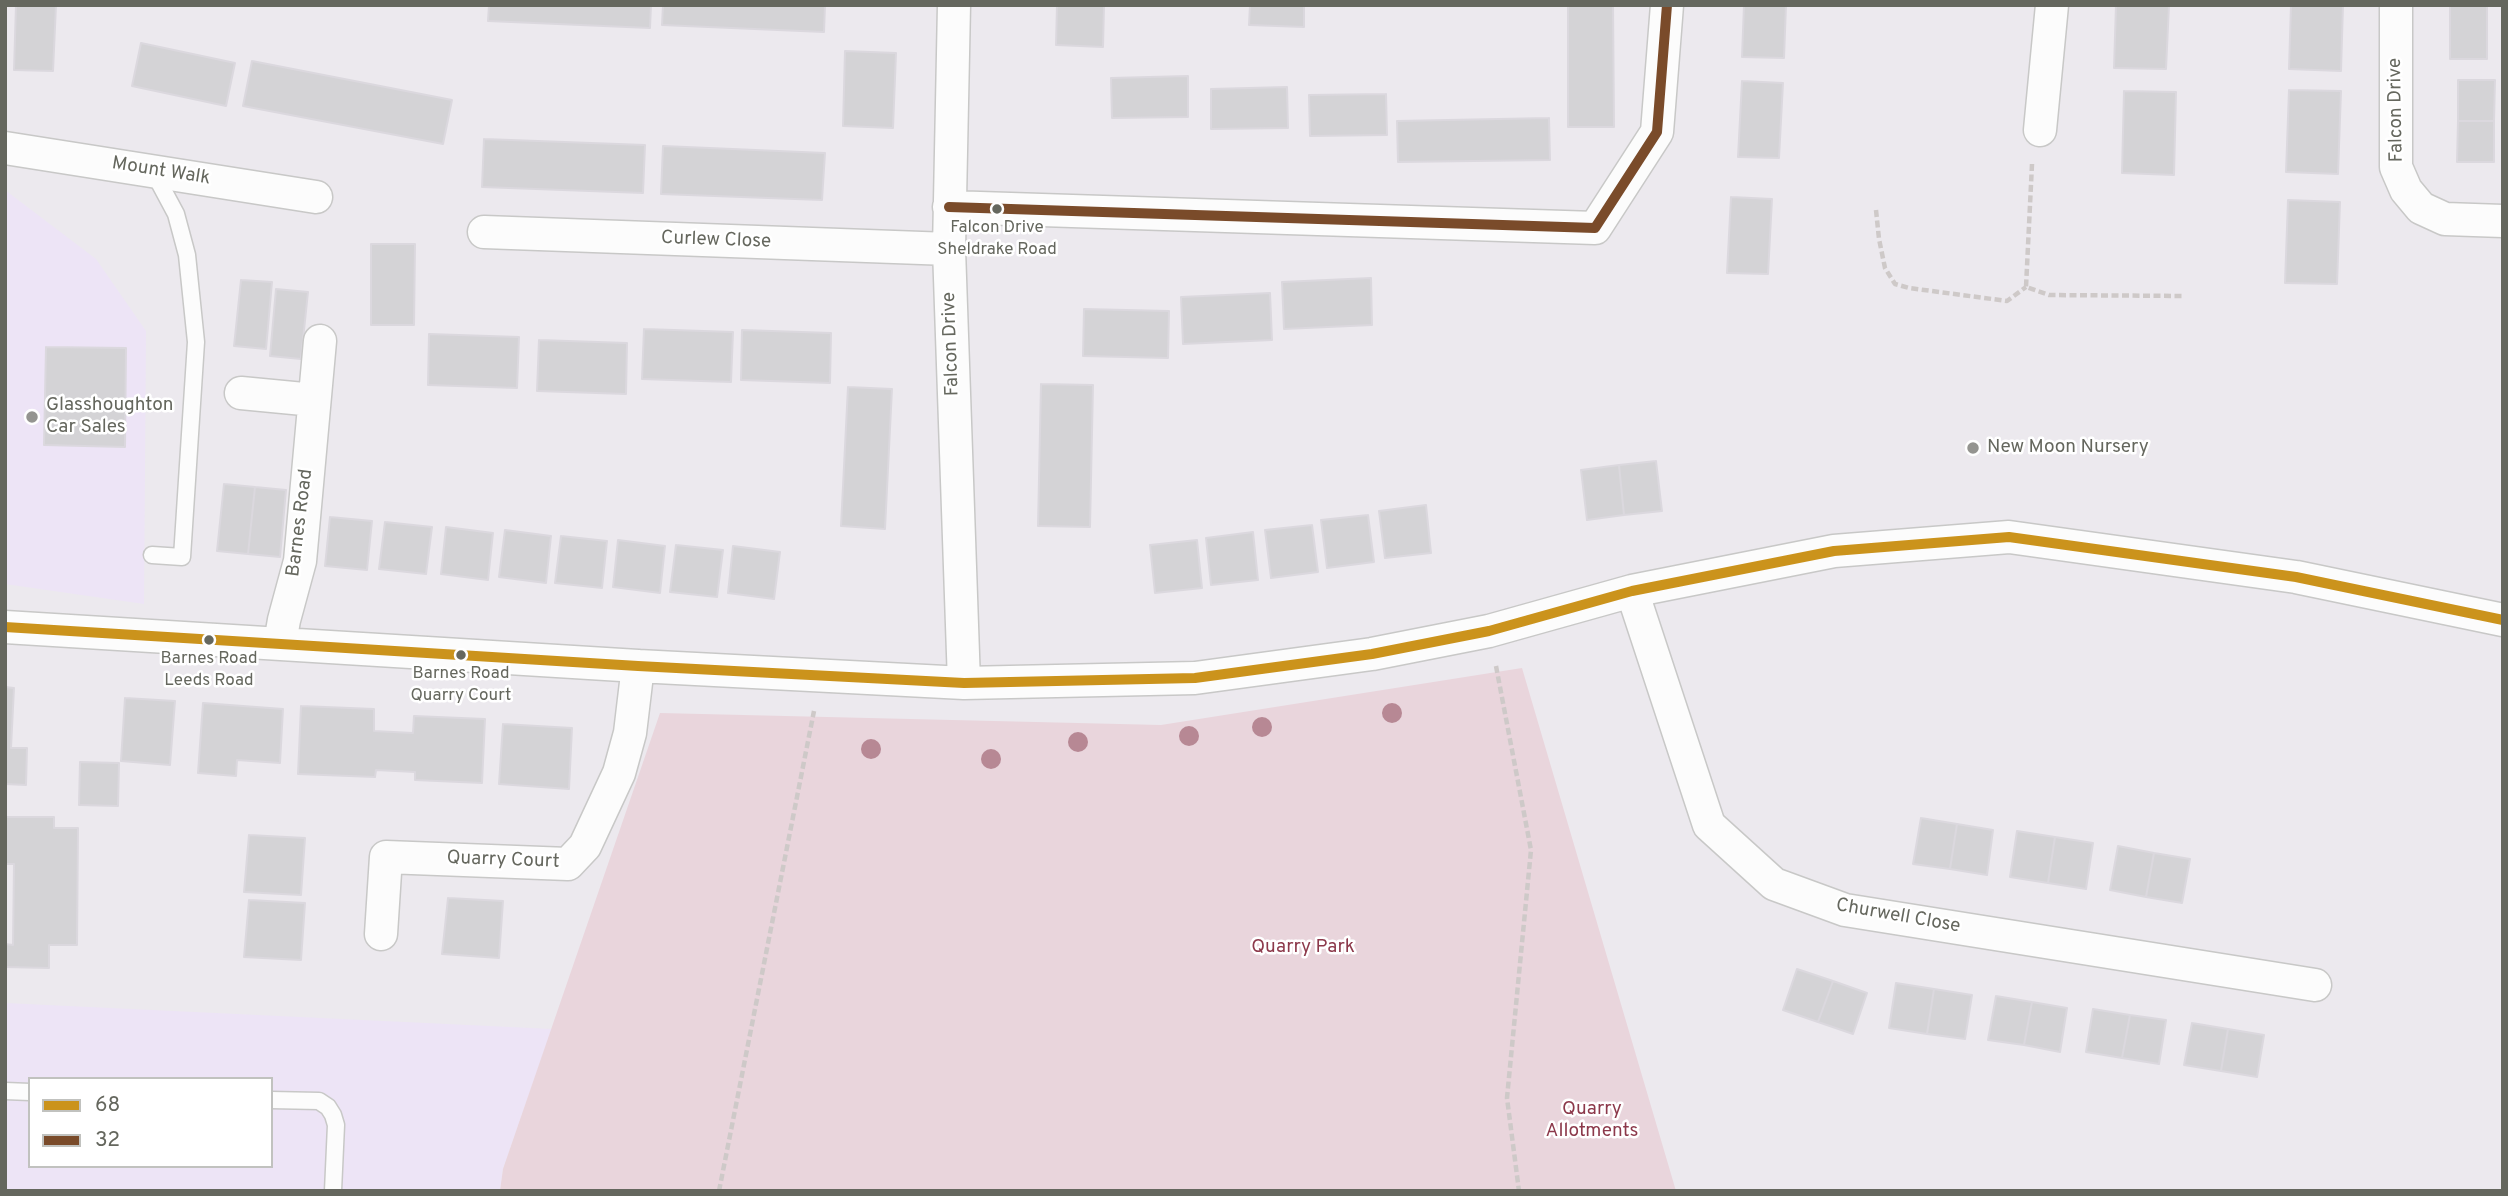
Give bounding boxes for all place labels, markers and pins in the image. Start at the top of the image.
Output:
marker: Falcon Drive Sheldrake Road [990,202,1004,216]
place label: Falcon Drive Sheldrake Road [937,219,1057,259]
place label: Glasshoughton Car Sales [46,395,173,439]
marker: Glasshoughton Car Sales [24,409,40,425]
place label: New Moon Nursery [1987,437,2149,459]
marker: New Moon Nursery [1965,440,1981,456]
marker: Barnes Road Leeds Road [202,633,216,647]
marker: Barnes Road Quarry Court [454,648,468,662]
place label: Barnes Road Leeds Road [160,650,258,690]
place label: Barnes Road Quarry Court [410,665,512,705]

